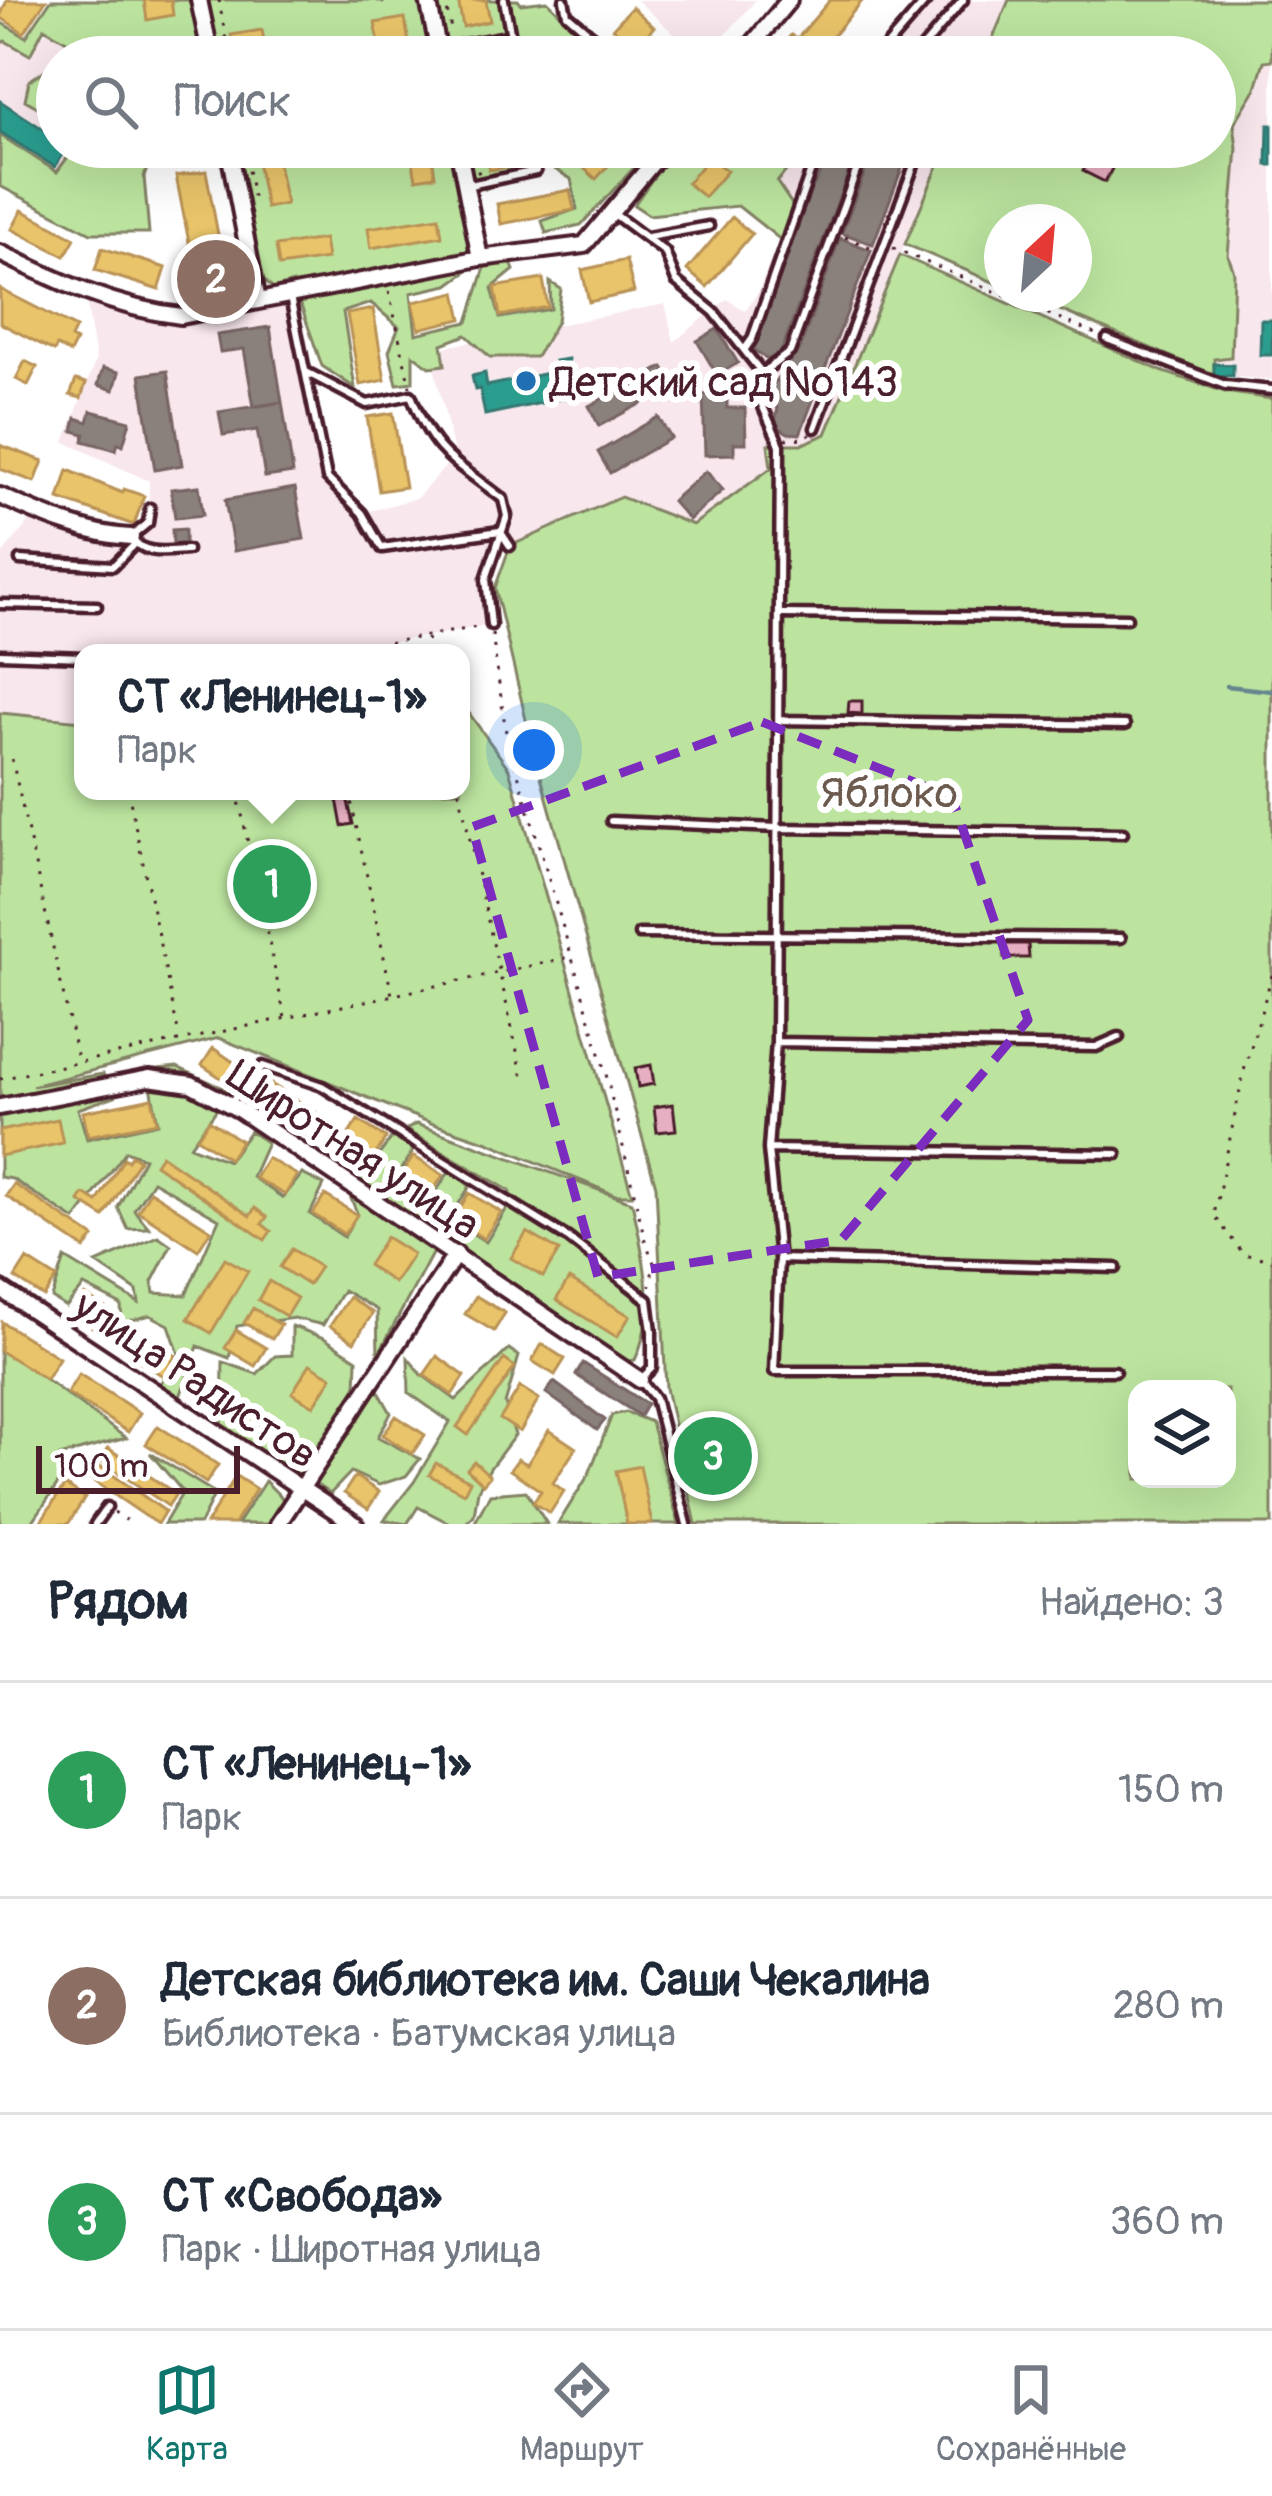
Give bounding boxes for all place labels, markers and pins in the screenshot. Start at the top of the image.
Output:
pin: 2 [177,234,255,324]
place label: Детский сад №143 [548,357,898,409]
marker: Детский сад №143 [513,368,539,394]
pin: 1 [233,839,311,929]
pin: 3 [674,1411,752,1501]

